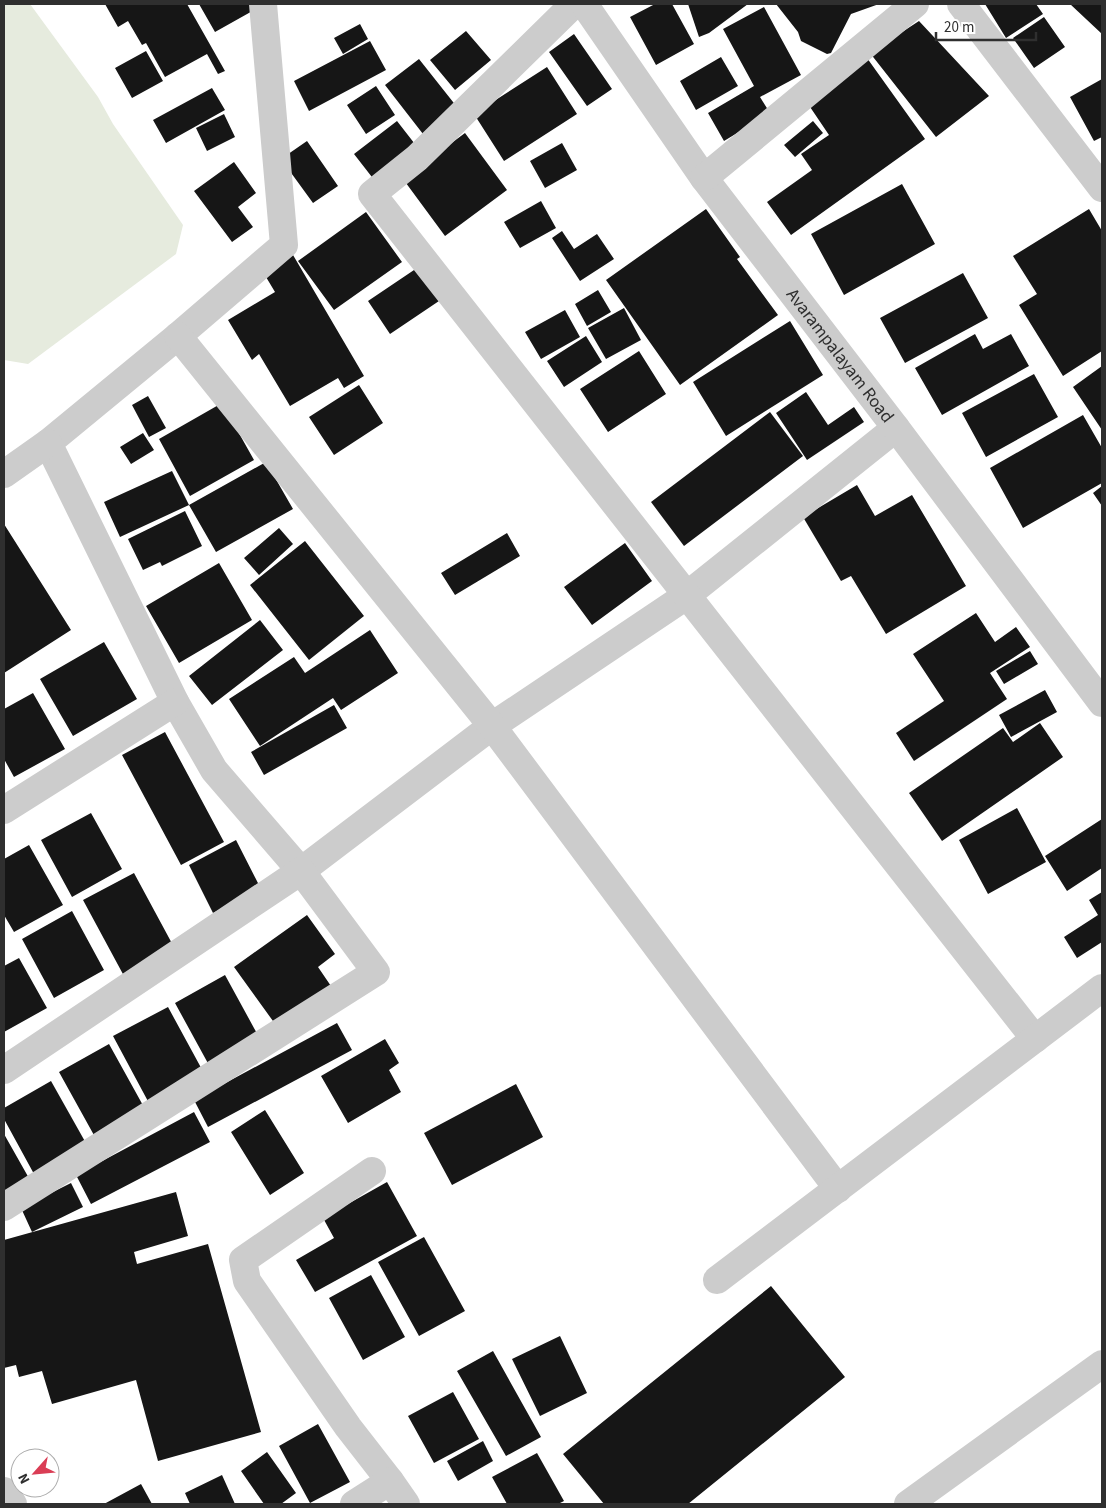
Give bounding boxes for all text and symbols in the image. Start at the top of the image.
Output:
scale bar [936,10,1036,42]
text: 20 m [944,17,974,38]
street label: Avarampalayam Road [781,283,900,428]
north arrow [10,1448,60,1498]
text: N [13,1470,35,1487]

